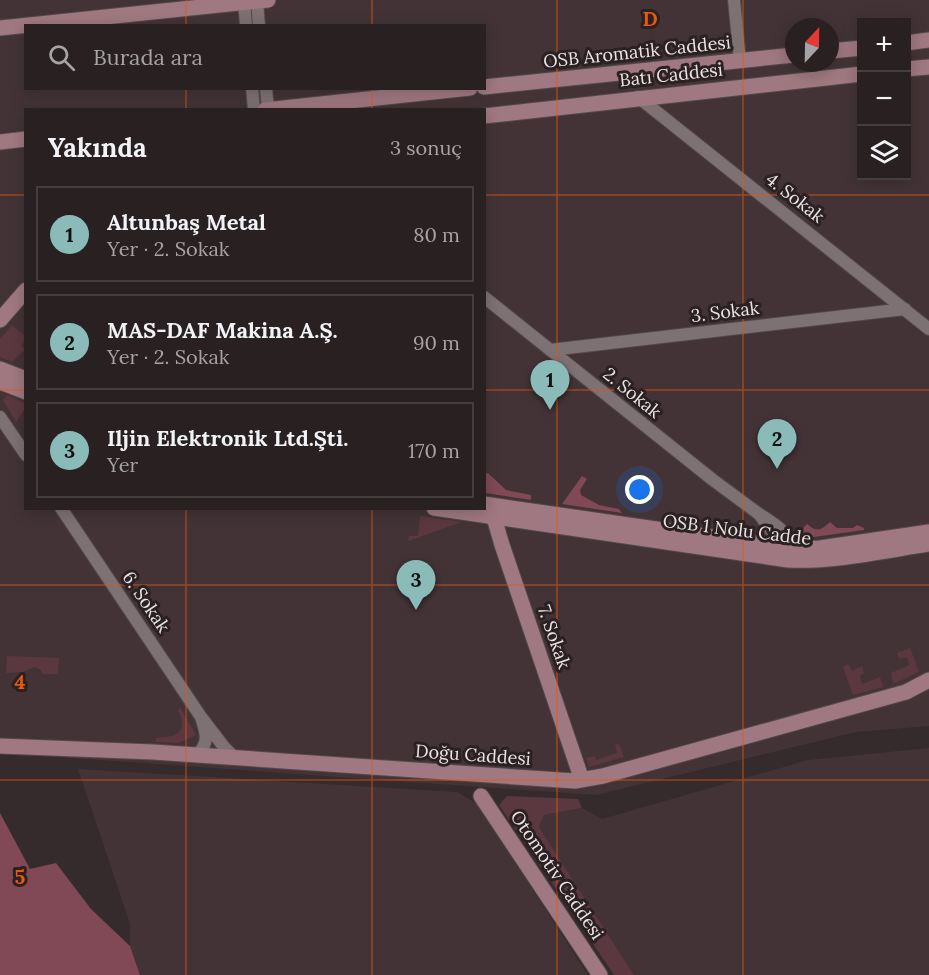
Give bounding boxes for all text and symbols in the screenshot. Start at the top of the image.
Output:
text: D [642,6,658,31]
north arrow [785,18,839,72]
map controls [857,18,911,180]
button: + [857,18,911,72]
search box [24,24,486,90]
street label: OSB Aromatik Caddesi [542,30,732,73]
icon: search [45,41,78,74]
text: Burada ara [93,43,203,71]
street label: Batı Caddesi [618,58,724,91]
button: − [857,72,911,126]
button: layers [857,126,911,180]
text: Yakında [48,131,147,164]
text: 3 sonuç [390,135,462,160]
street label: 4. Sokak [761,168,830,228]
text: Altunbaş Metal [107,208,266,236]
text: 1 [65,222,74,247]
text: 80 m [413,222,460,247]
text: Yer · 2. Sokak [107,236,229,261]
street label: 3. Sokak [690,296,761,327]
text: MAS-DAF Makina A.Ş. [107,316,338,344]
text: 2 [64,330,75,355]
text: 90 m [413,330,460,355]
text: Yer · 2. Sokak [107,344,229,369]
pin: 1 [530,360,570,410]
street label: 2. Sokak [599,362,666,423]
pin: 2 [758,420,796,469]
text: Iljin Elektronik Ltd.Şti. [107,424,348,452]
text: 3 [64,438,75,463]
text: 170 m [408,438,460,463]
text: Yer [107,452,138,477]
your location [625,475,654,504]
street label: OSB 1 Nolu Cadde [662,509,813,550]
pin: 3 [396,560,436,610]
street label: 6. Sokak [118,567,175,637]
street label: 7. Sokak [533,602,576,672]
text: 4 [15,669,26,694]
street label: Doğu Caddesi [414,739,532,770]
street label: Otomotiv Caddesi [506,806,609,944]
text: 5 [15,864,26,889]

